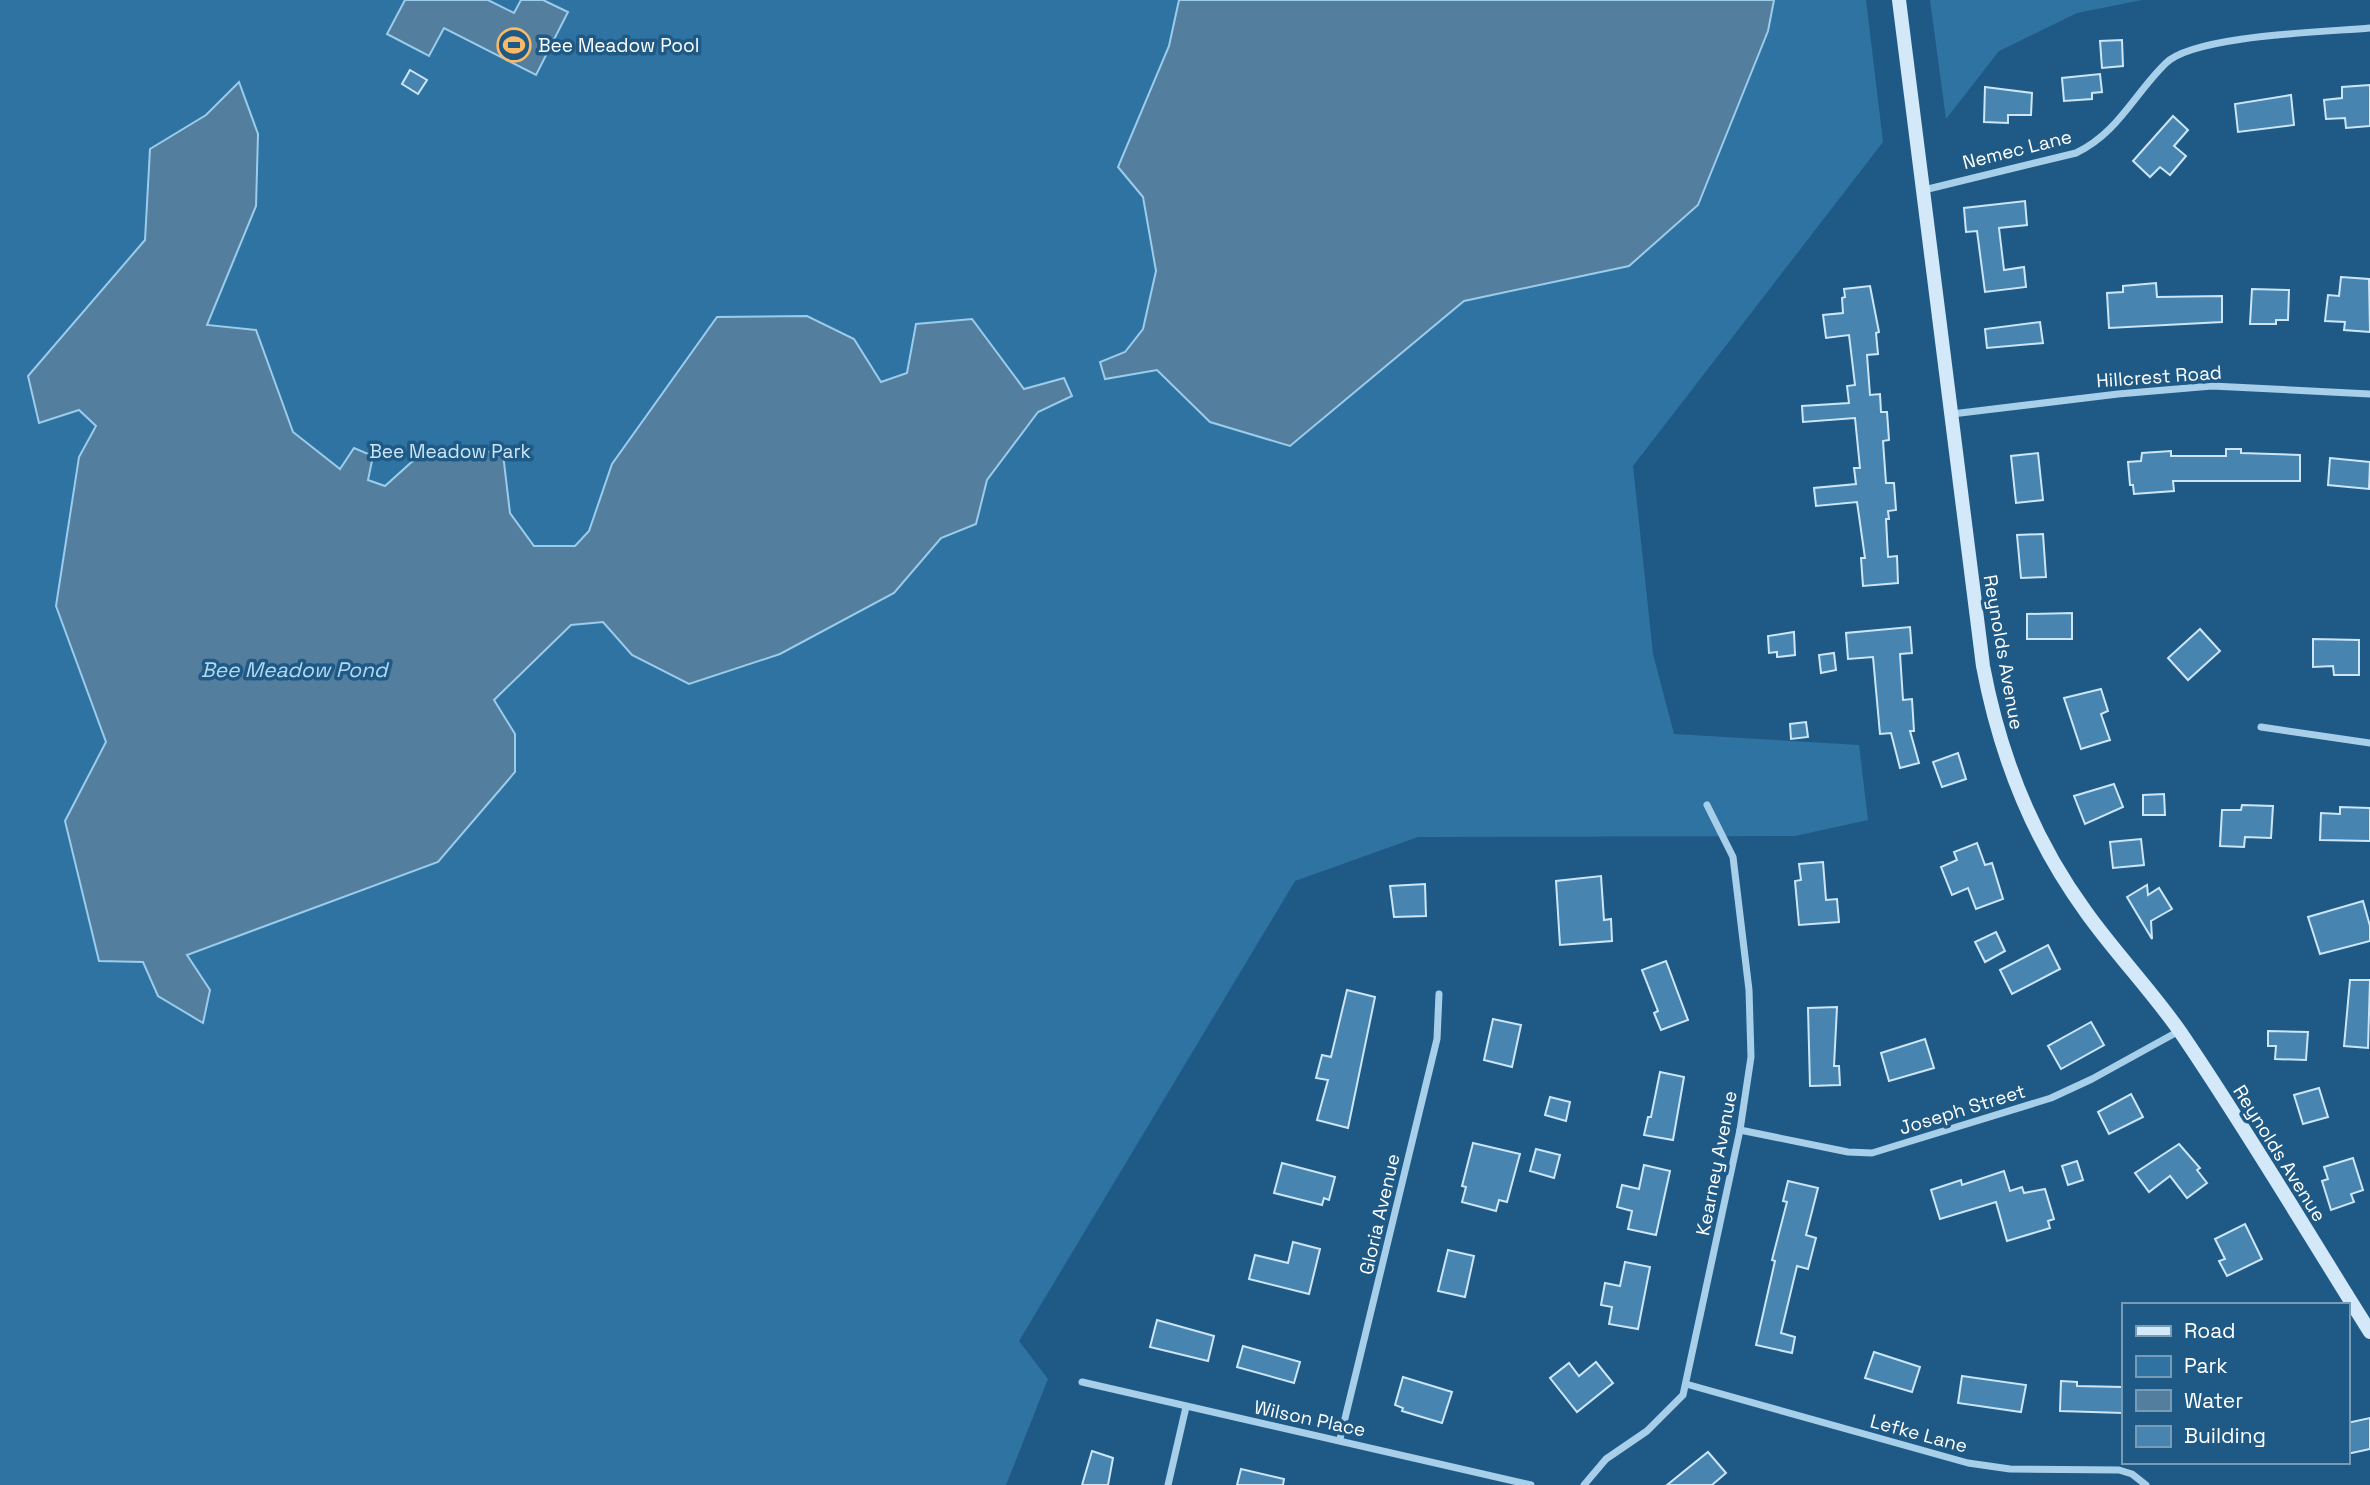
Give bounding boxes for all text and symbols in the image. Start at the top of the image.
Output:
sports icon: Bee Meadow Pool [495,26,533,64]
place label: Bee Meadow Pool [538,33,699,58]
street label: Nemec Lane [1960,124,2074,175]
street label: Hillcrest Road [2095,360,2223,393]
park label: Bee Meadow Park [369,439,531,464]
street label: Reynolds Avenue [1978,573,2029,732]
water label: Bee Meadow Pond [201,656,390,683]
street label: Joseph Street [1896,1078,2028,1141]
street label: Reynolds Avenue [2227,1080,2332,1226]
street label: Kearney Avenue [1690,1089,1743,1238]
street label: Gloria Avenue [1353,1151,1406,1277]
legend [2122,1303,2349,1464]
text: Road [2184,1317,2236,1344]
text: Park [2184,1352,2228,1379]
text: Water [2184,1387,2243,1414]
street label: Wilson Place [1252,1394,1368,1443]
street label: Lefke Lane [1868,1409,1970,1458]
text: Building [2184,1422,2266,1449]

